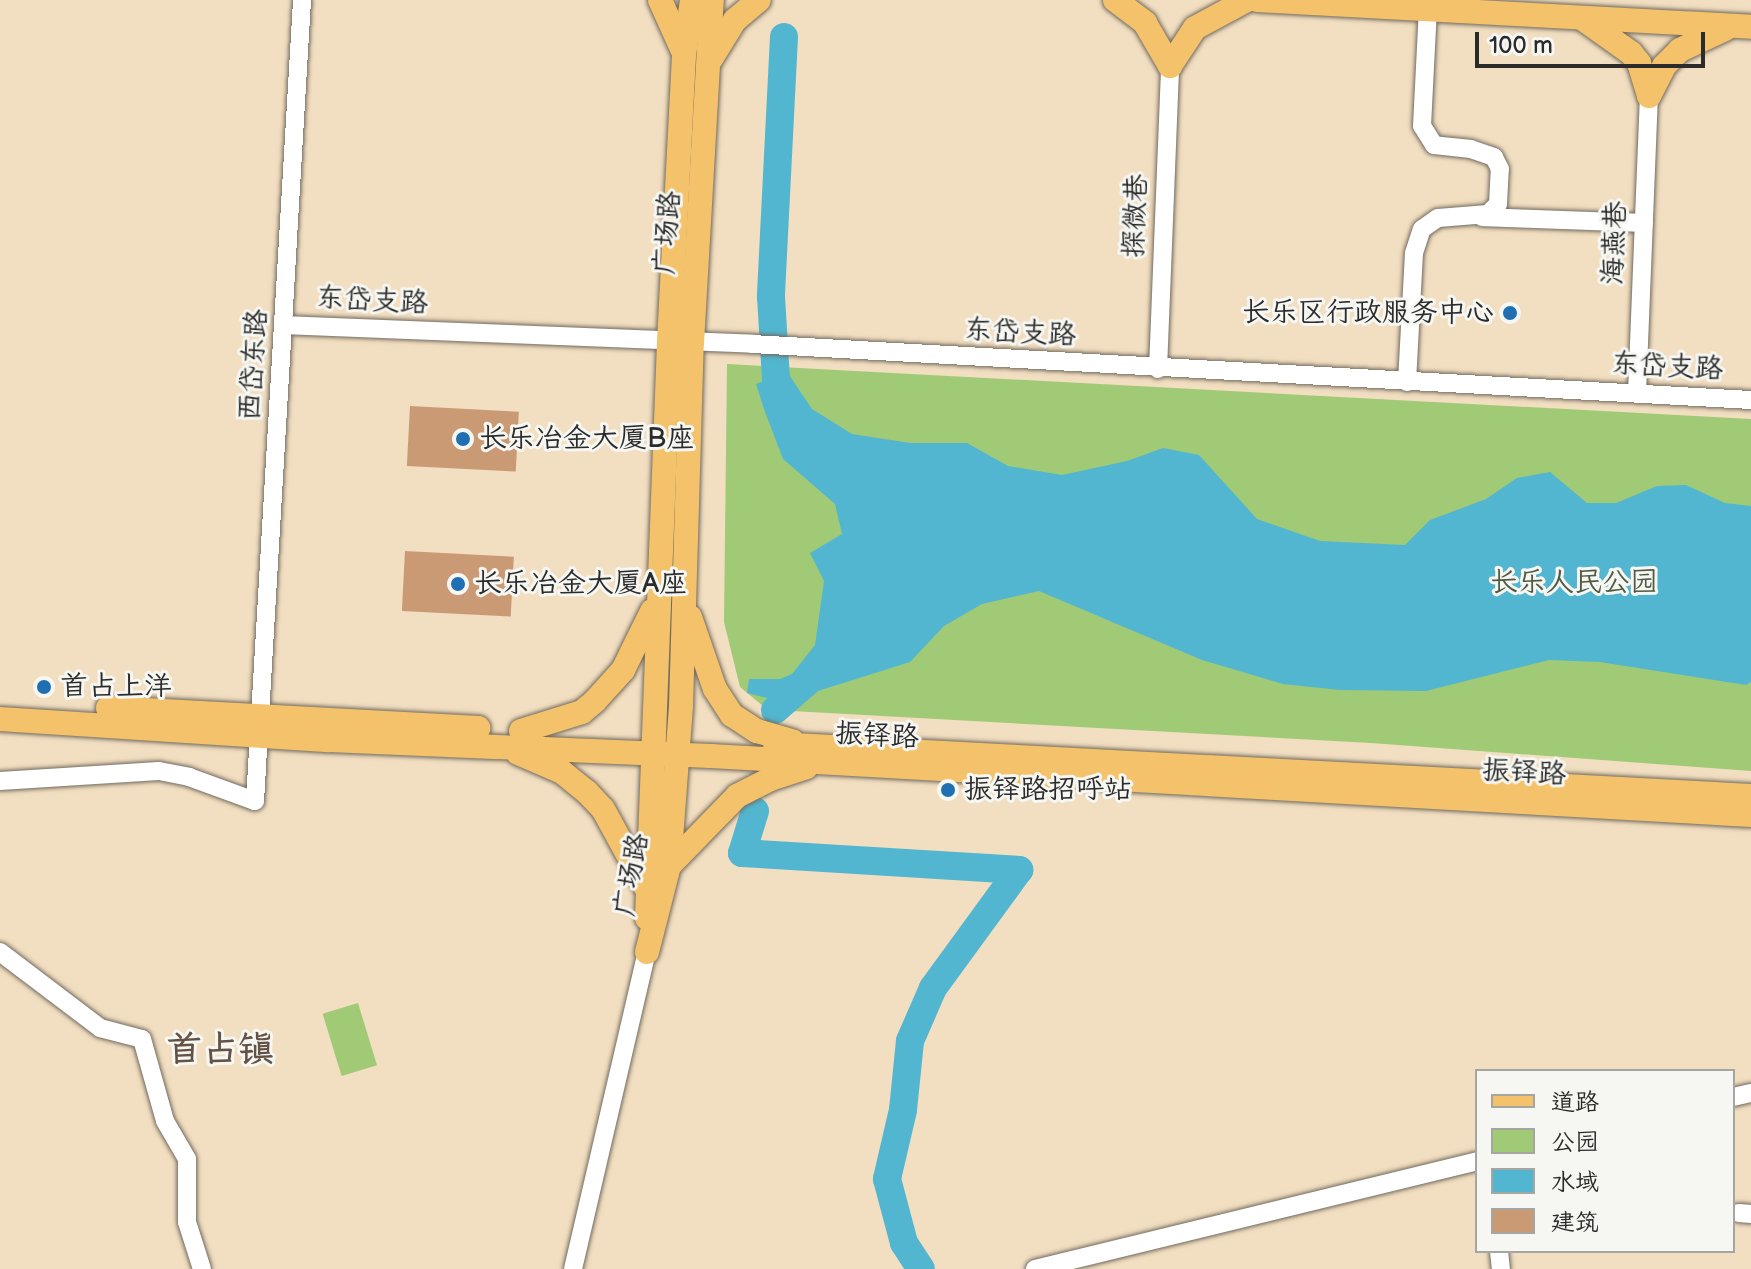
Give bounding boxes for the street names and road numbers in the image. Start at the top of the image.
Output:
street label: 探微巷 [1118,173,1154,259]
street label: 广场路 [648,190,688,276]
street label: 海燕巷 [1597,200,1633,286]
street label: 东岱支路 [315,281,429,321]
street label: 西岱东路 [233,308,275,422]
street label: 东岱支路 [963,313,1077,353]
street label: 东岱支路 [1610,347,1724,387]
street label: 振铎路 [834,717,920,755]
street label: 振铎路 [1481,754,1567,792]
street label: 广场路 [608,831,656,919]

